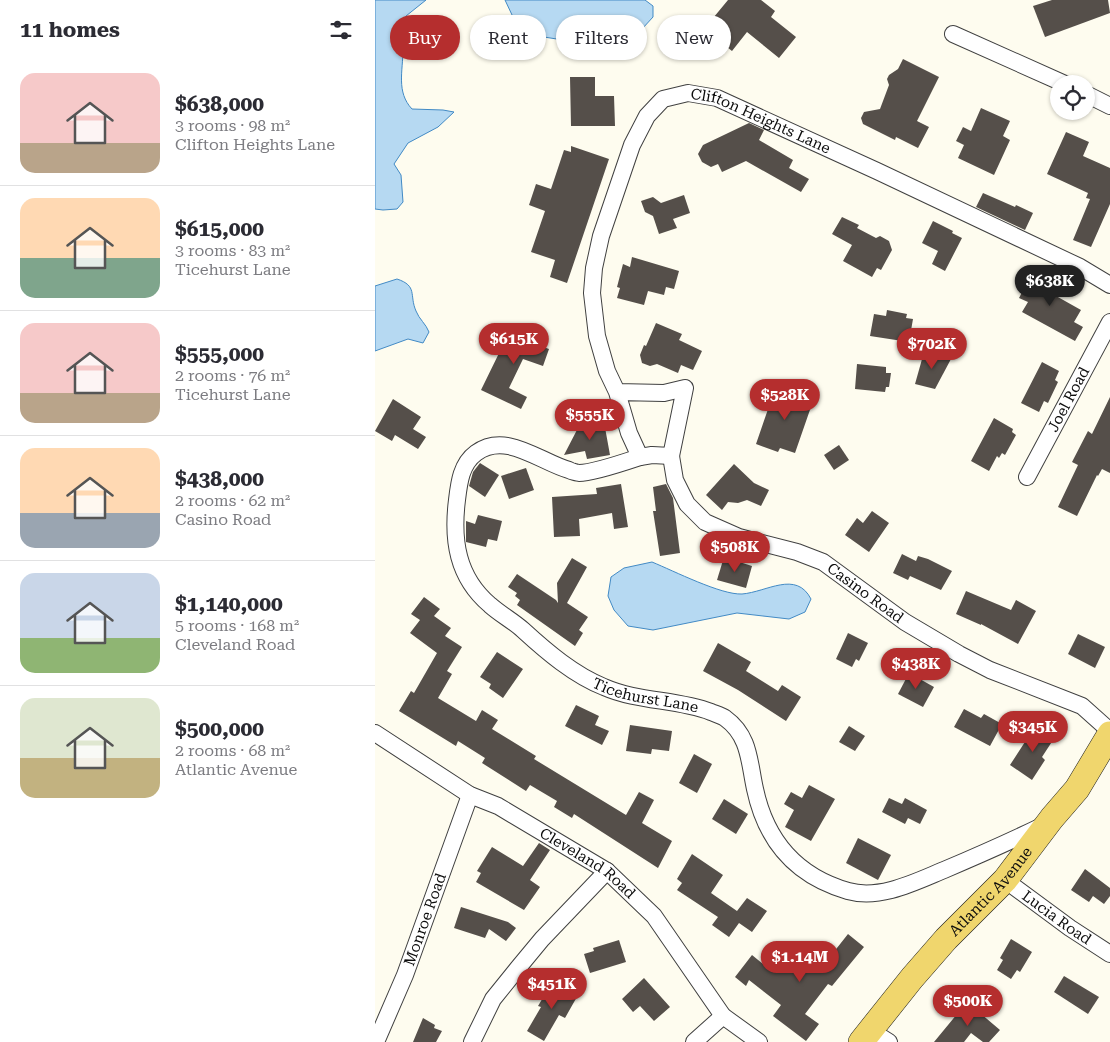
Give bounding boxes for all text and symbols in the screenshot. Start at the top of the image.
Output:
chip: Buy [390,15,460,60]
chip: Rent [470,15,546,60]
chip: Filters [556,15,647,60]
chip: New [657,15,731,60]
icon: filters [327,16,355,44]
text: 11 homes [20,18,120,42]
map controls [1050,75,1095,120]
button: locate [1050,75,1095,120]
street label: Clifton Heights Lane [689,85,833,158]
text: $638,000 [175,92,264,116]
icon: home [60,93,120,153]
text: 3 rooms · 98 m² [175,116,290,135]
text: Clifton Heights Lane [175,135,335,154]
text: $615,000 [175,217,264,241]
icon: home [60,218,120,278]
text: 3 rooms · 83 m² [175,241,290,260]
text: Ticehurst Lane [175,260,291,279]
pin: $638K [1015,264,1085,307]
text: $638K [1026,271,1074,290]
pin: $615K [479,322,549,365]
pin: $702K [897,328,967,370]
text: $615K [490,329,538,348]
text: $702K [908,334,956,353]
text: $555,000 [175,342,264,366]
icon: home [60,343,120,403]
street label: Joel Road [1044,364,1093,435]
text: 2 rooms · 76 m² [175,366,290,385]
pin: $528K [750,378,820,421]
text: Ticehurst Lane [175,385,291,404]
text: $528K [761,385,809,404]
pin: $555K [555,398,625,441]
text: $555K [566,405,614,424]
text: $438,000 [175,467,264,491]
icon: home [60,468,120,528]
text: 2 rooms · 62 m² [175,491,290,510]
text: Casino Road [175,510,271,529]
pin: $508K [700,530,770,573]
text: $508K [711,537,759,556]
street label: Casino Road [824,559,907,627]
text: $1,140,000 [175,592,283,616]
icon: home [60,593,120,653]
text: 5 rooms · 168 m² [175,616,299,635]
text: Cleveland Road [175,635,295,654]
pin: $438K [881,648,951,690]
text: $438K [892,654,940,673]
street label: Ticehurst Lane [589,674,700,717]
pin: $345K [998,710,1068,753]
text: $500,000 [175,717,264,741]
text: $345K [1009,717,1057,736]
icon: home [60,718,120,778]
text: 2 rooms · 68 m² [175,741,290,760]
text: Atlantic Avenue [175,760,297,779]
street label: Cleveland Road [536,824,639,903]
street label: Atlantic Avenue [945,843,1036,940]
street label: Monroe Road [400,870,450,968]
street label: Lucia Road [1019,887,1095,949]
pin: $1.14M [759,940,841,983]
text: $1.14M [772,947,828,966]
pin: $451K [517,968,587,1010]
text: $451K [528,974,576,993]
pin: $500K [933,984,1003,1027]
text: $500K [944,991,992,1010]

